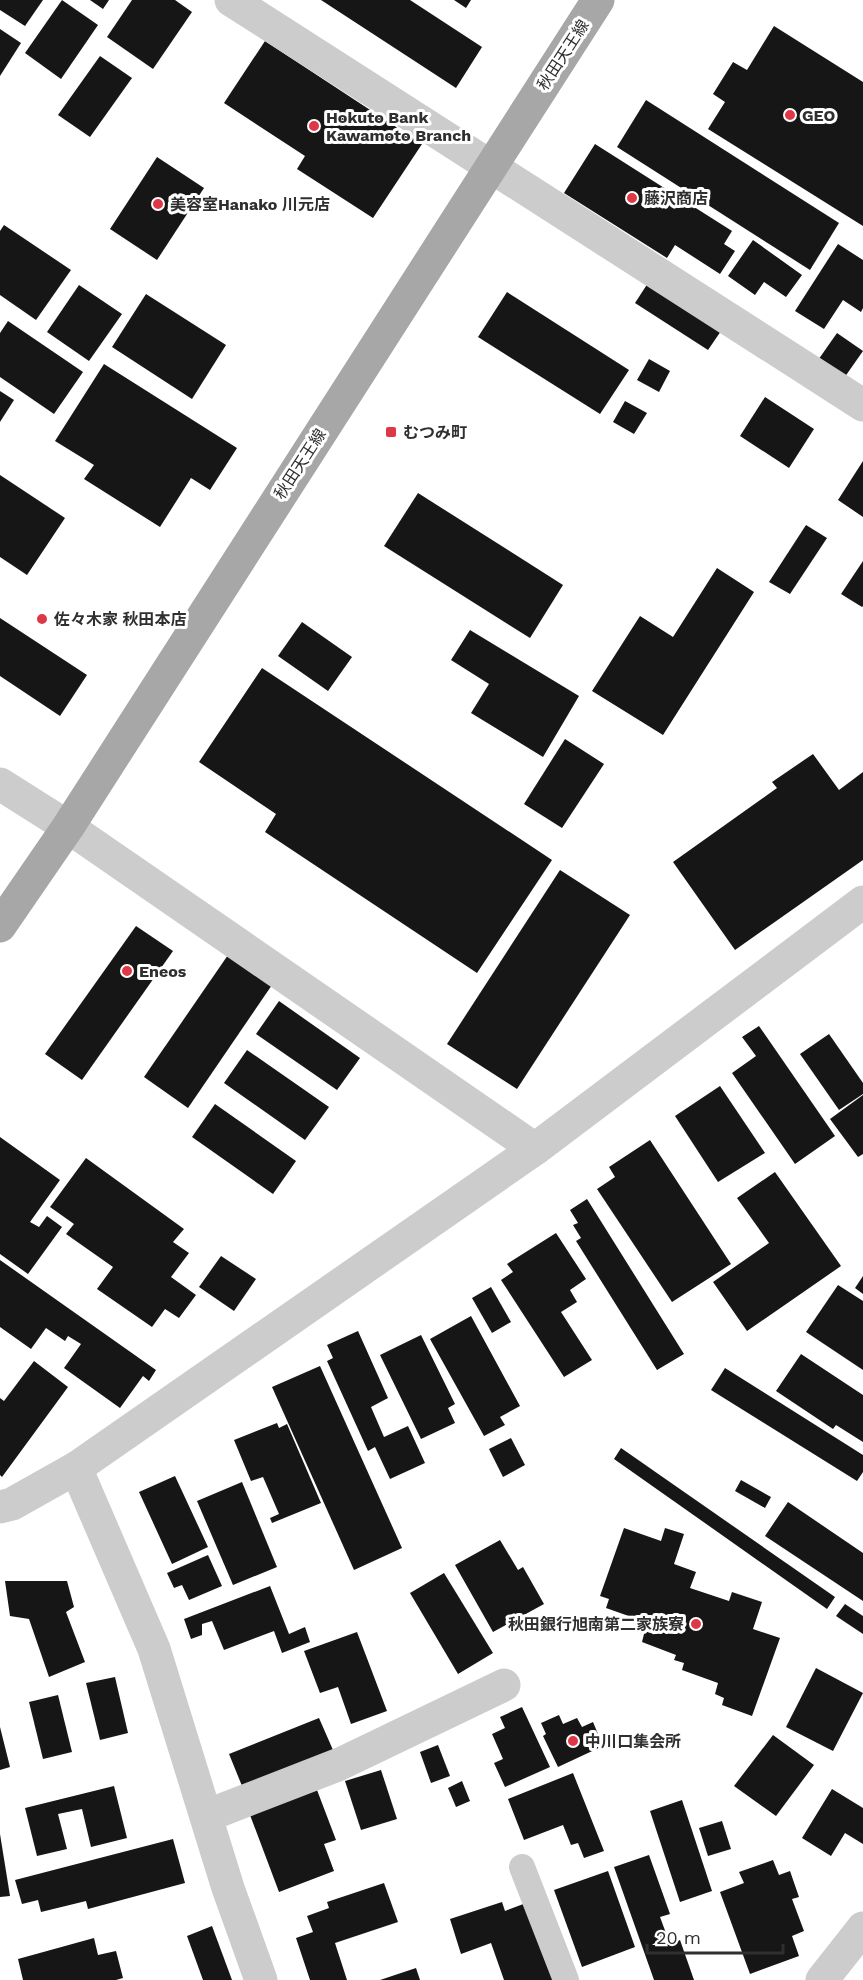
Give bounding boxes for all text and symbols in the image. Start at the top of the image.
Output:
street label: 秋田天王線 [533,16,593,94]
place label: GEO [802,106,836,125]
place label: Hokuto Bank Kawamoto Branch [326,108,471,145]
marker: GEO [783,108,797,122]
marker: Hokuto Bank Kawamoto Branch [307,119,321,133]
place label: 藤沢商店 [644,189,708,208]
marker: 藤沢商店 [625,191,639,205]
place label: 美容室Hanako 川元店 [170,195,330,214]
marker: 美容室Hanako 川元店 [151,197,165,211]
place label: むつみ町 [403,423,467,442]
street label: 秋田天王線 [270,425,330,503]
marker: むつみ町 [384,425,398,439]
place label: 佐々木家 秋田本店 [53,610,187,629]
marker: 佐々木家 秋田本店 [35,612,49,626]
place label: Eneos [139,962,187,981]
marker: Eneos [120,964,134,978]
place label: 秋田銀行旭南第二家族寮 [508,1615,684,1634]
marker: 秋田銀行旭南第二家族寮 [689,1617,703,1631]
place label: 中川口集会所 [585,1732,681,1751]
marker: 中川口集会所 [566,1734,580,1748]
scale bar [647,1917,784,1955]
text: 20 m [656,1927,701,1948]

